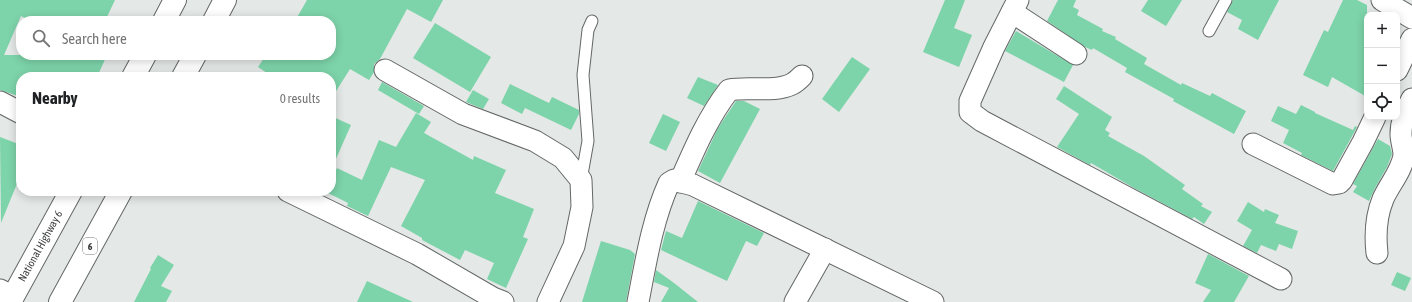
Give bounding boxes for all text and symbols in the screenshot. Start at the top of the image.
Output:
map controls [1364,12,1400,120]
button: + [1364,12,1400,48]
search box [16,16,336,60]
icon: search [30,27,52,49]
text: Search here [62,30,127,47]
button: − [1364,48,1400,84]
button: locate [1364,84,1400,120]
text: Nearby [32,88,78,108]
text: 0 results [280,91,320,106]
street label: National Highway 6 [16,208,64,284]
road number: 6 [83,238,97,254]

